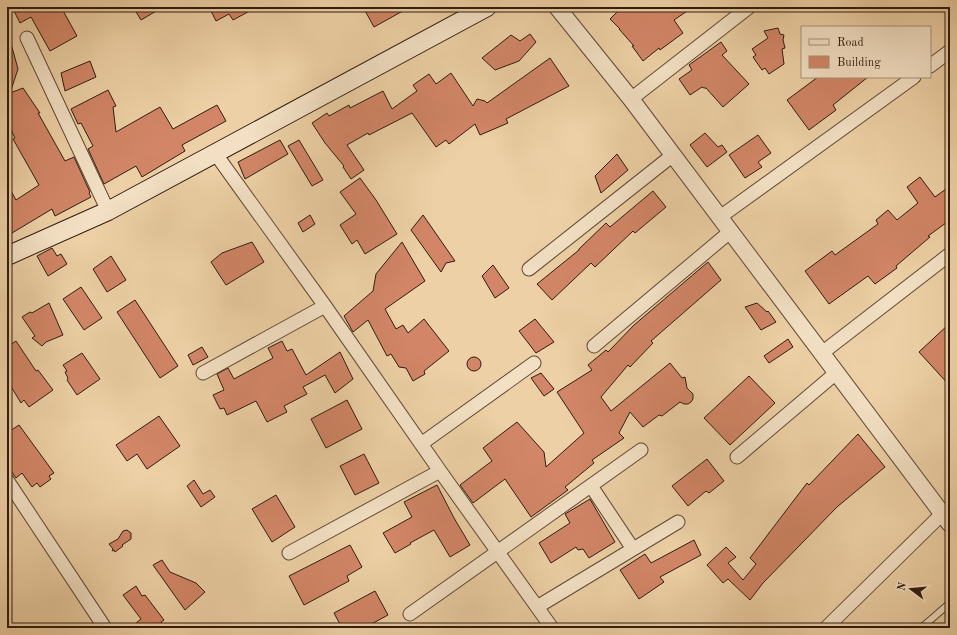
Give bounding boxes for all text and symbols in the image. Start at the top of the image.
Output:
legend [801,26,931,78]
text: Road [837,37,864,49]
text: Building [837,57,881,69]
north arrow [891,569,931,609]
text: N [896,581,909,592]

